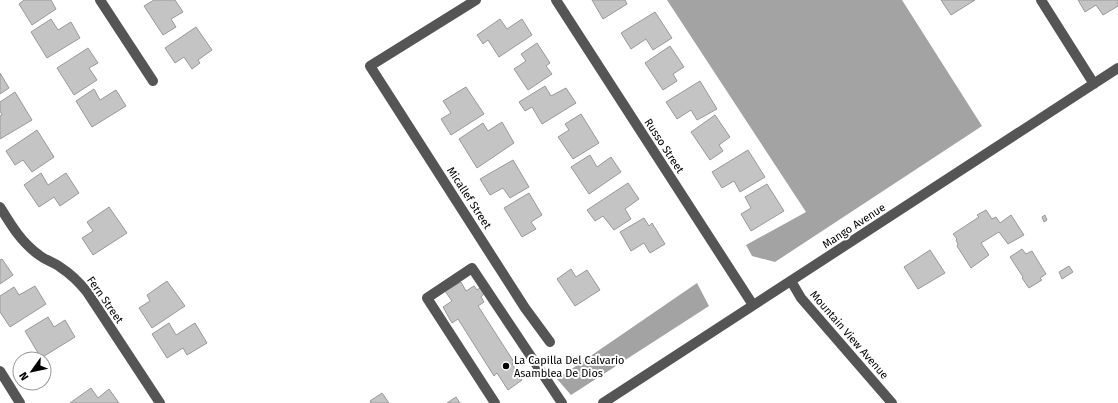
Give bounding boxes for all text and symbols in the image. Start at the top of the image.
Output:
street label: Russo Street [642,116,686,176]
street label: Micallef Street [444,164,494,232]
street label: Mango Avenue [820,201,888,251]
street label: Fern Street [84,274,126,326]
street label: Mountain View Avenue [807,288,891,382]
north arrow [12,351,52,391]
place label: La Capilla Del Calvario Asamblea De Dios [514,354,624,380]
marker: La Capilla Del Calvario Asamblea De Dios [501,361,511,371]
text: N [17,370,31,383]

